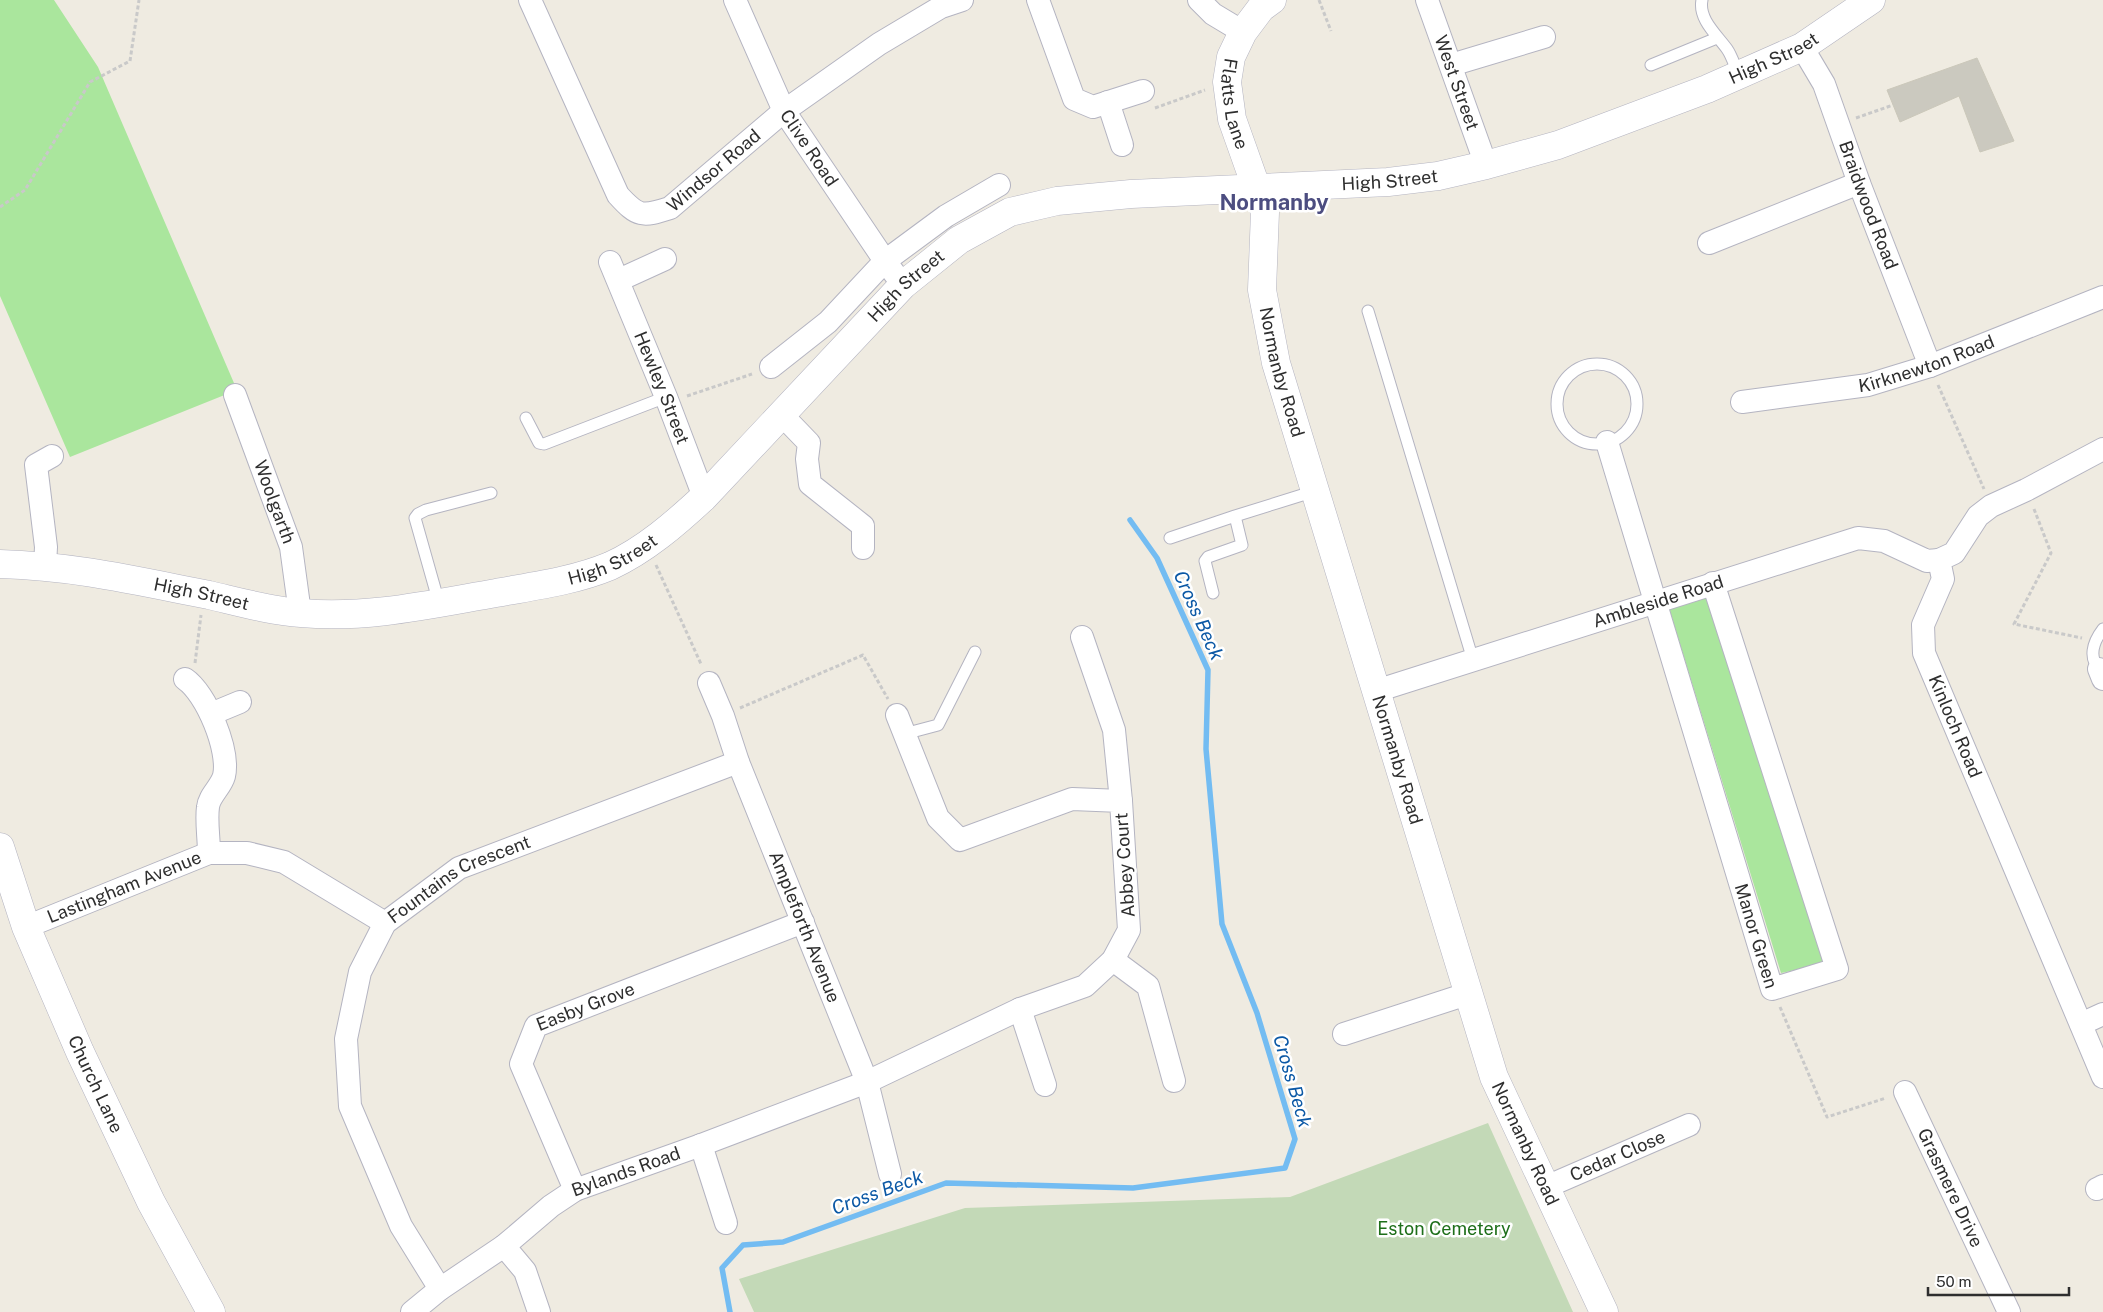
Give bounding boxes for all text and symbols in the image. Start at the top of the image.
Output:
street label: High Street [1725,28,1822,88]
street label: West Street [1430,32,1484,133]
street label: Flatts Lane [1217,57,1253,152]
street label: Clive Road [776,105,843,190]
street label: Windsor Road [662,125,765,216]
street label: Braidwood Road [1835,138,1903,272]
street label: High Street [1341,165,1439,194]
district label: Normanby [1219,189,1329,215]
street label: High Street [863,245,948,326]
street label: Normanby Road [1255,305,1309,439]
street label: Hewley Street [630,328,694,447]
street label: Kirknewton Road [1857,330,1997,396]
street label: Woolgarth [250,457,300,546]
street label: High Street [565,530,661,589]
water label: Cross Beck [1169,567,1229,664]
street label: Ambleside Road [1590,570,1726,632]
street label: High Street [152,573,251,614]
street label: Kinloch Road [1924,672,1986,781]
street label: Normanby Road [1368,693,1427,827]
street label: Abbey Court [1110,812,1139,918]
street label: Fountains Crescent [383,831,533,927]
street label: Lastingham Avenue [44,846,204,927]
street label: Ampleforth Avenue [765,848,845,1006]
street label: Manor Green [1731,881,1782,991]
street label: Easby Grove [533,978,637,1035]
street label: Church Lane [64,1032,128,1136]
water label: Cross Beck [1269,1032,1317,1131]
street label: Normanby Road [1488,1078,1563,1208]
street label: Grasmere Drive [1914,1125,1988,1250]
street label: Cedar Close [1567,1126,1668,1185]
street label: Bylands Road [568,1142,683,1200]
water label: Cross Beck [828,1165,926,1219]
park label: Eston Cemetery [1377,1218,1511,1239]
scale bar [1928,1264,2069,1296]
text: 50 m [1936,1273,1971,1290]

